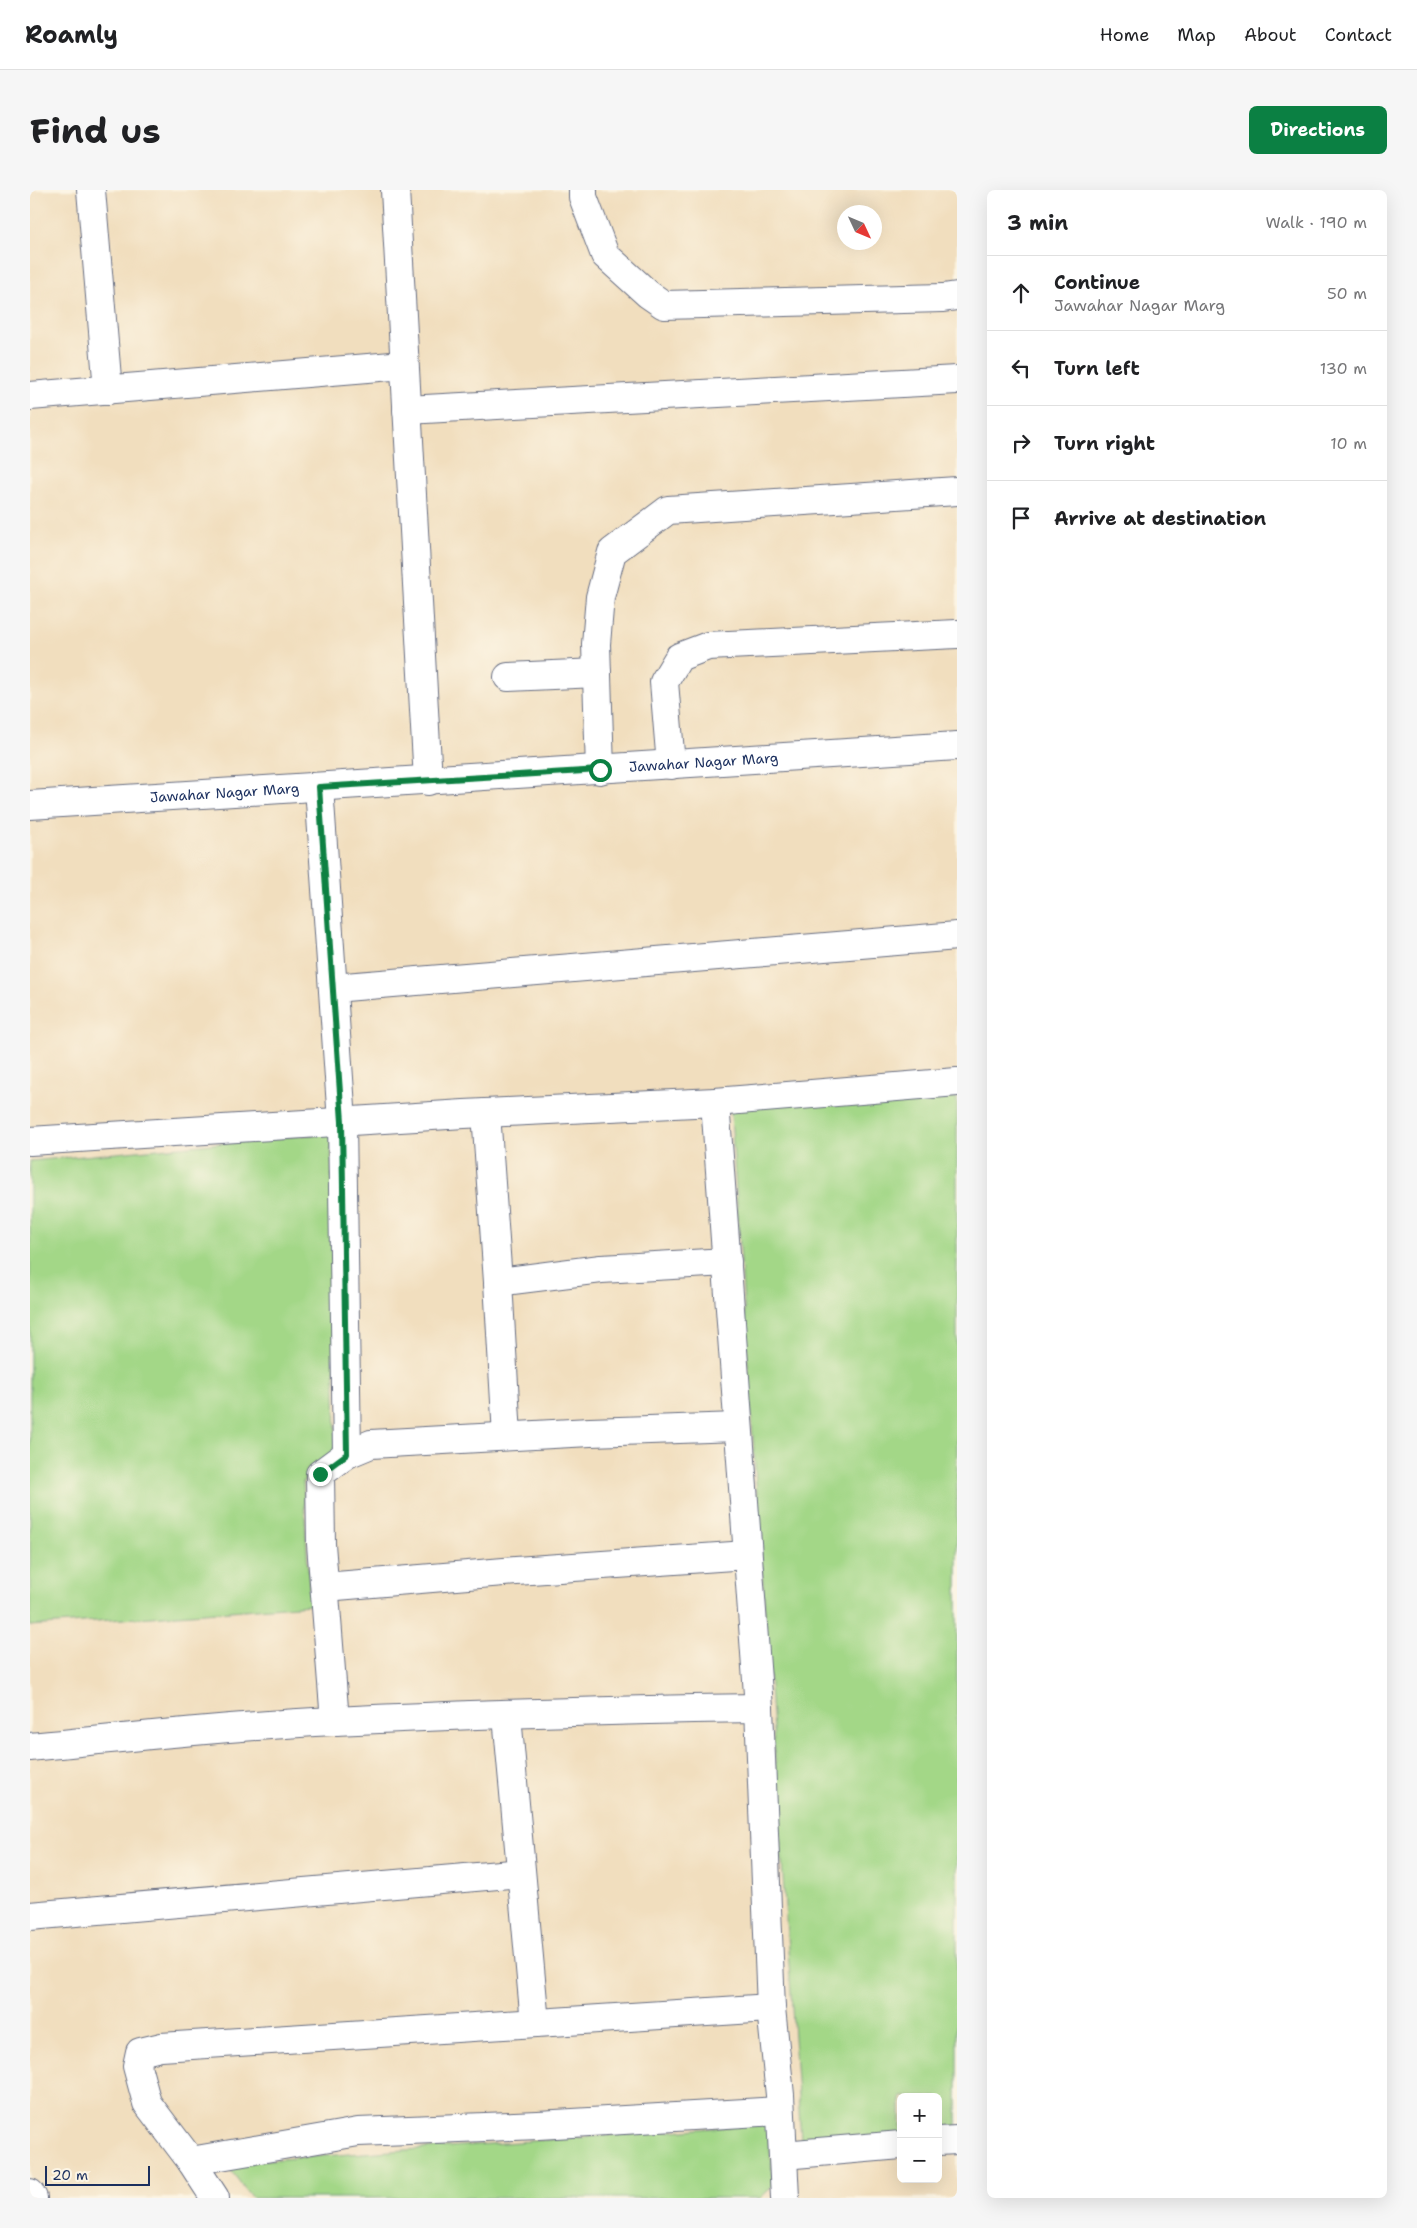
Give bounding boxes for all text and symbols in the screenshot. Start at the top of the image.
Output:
text: Roamly [25,19,118,51]
text: Home [1100,23,1149,47]
text: Map [1177,23,1216,47]
text: About [1244,23,1297,47]
text: Contact [1325,23,1392,47]
button: Directions [1249,106,1387,154]
text: Find us [30,107,161,154]
north arrow [837,205,882,250]
text: 3 min [1007,209,1068,237]
text: Walk · 190 m [1265,212,1367,233]
text: Continue [1054,270,1140,295]
icon: ahead [1007,279,1035,307]
text: 50 m [1327,283,1367,304]
text: Jawahar Nagar Marg [1054,295,1225,316]
icon: left [1007,354,1035,382]
text: Turn left [1054,356,1140,381]
text: 130 m [1320,358,1367,379]
icon: right [1007,429,1035,457]
text: Turn right [1054,431,1155,456]
text: 10 m [1330,433,1367,454]
icon: arrive [1007,504,1035,532]
text: Arrive at destination [1054,506,1266,531]
street label: Jawahar Nagar Marg [628,748,779,776]
route start [589,759,612,782]
street label: Jawahar Nagar Marg [149,779,300,806]
route end [309,1463,332,1486]
map controls [897,2093,942,2183]
button: + [897,2093,942,2138]
button: − [897,2138,942,2183]
scale bar [45,2163,150,2186]
text: 20 m [52,2166,88,2184]

